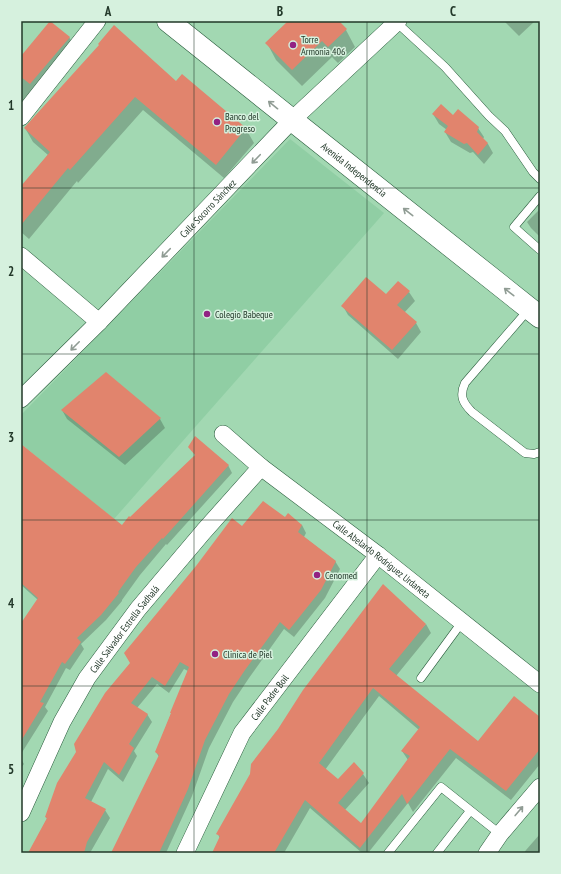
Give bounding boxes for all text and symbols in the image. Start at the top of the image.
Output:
text: A [104,3,112,20]
text: B [277,3,283,20]
text: C [450,3,456,20]
place label: Torre Armonia 406 [301,33,346,58]
marker: Torre Armonia 406 [288,40,298,50]
text: 1 [8,97,14,114]
one-way arrow [267,100,278,109]
place label: Banco del Progreso [225,110,259,135]
marker: Banco del Progreso [212,117,222,127]
street label: Avenida Independencia [319,139,390,199]
one-way arrow [251,154,260,164]
street label: Calle Socorro Sánchez [177,176,239,240]
one-way arrow [402,207,413,216]
one-way arrow [161,247,170,258]
text: 2 [8,263,14,280]
one-way arrow [504,288,515,297]
place label: Colegio Babeque [215,308,273,321]
marker: Colegio Babeque [202,309,212,319]
one-way arrow [70,341,80,351]
text: 3 [8,429,14,446]
street label: Calle Abelardo Rodríguez Urdaneta [330,517,433,601]
place label: Cenomed [325,569,357,582]
marker: Cenomed [312,570,322,580]
street label: Calle Salvador Estrella Sadhalá [87,582,162,675]
text: 4 [8,595,15,612]
place label: Clinica de Piel [223,648,273,661]
marker: Clinica de Piel [210,649,220,659]
street label: Calle Padre Boil [248,671,292,723]
text: 5 [8,761,14,778]
one-way arrow [515,806,524,817]

